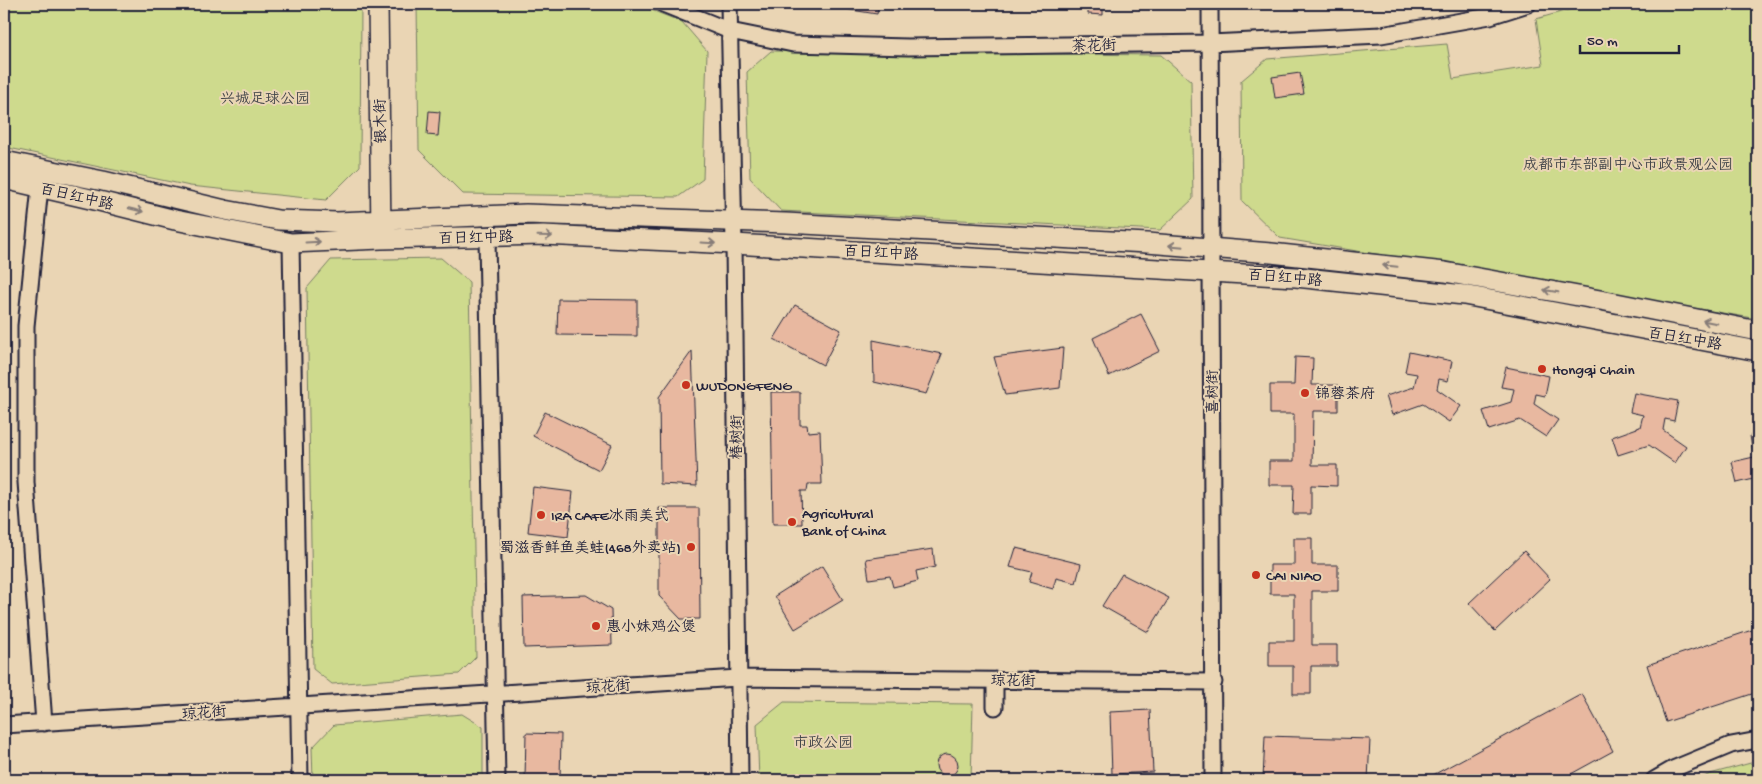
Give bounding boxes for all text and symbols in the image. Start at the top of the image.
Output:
scale bar [1580,22,1678,54]
text: 50 m [1587,33,1618,51]
street label: 茶花街 [1071,38,1117,56]
park label: 兴城足球公园 [220,91,310,109]
street label: 银木街 [373,98,391,144]
park label: 成都市东部副中心市政景观公园 [1523,157,1733,175]
street label: 百日红中路 [38,181,115,215]
one-way arrow [128,206,144,215]
street label: 百日红中路 [438,229,514,249]
one-way arrow [537,231,553,241]
one-way arrow [304,237,321,247]
one-way arrow [699,238,715,247]
one-way arrow [1169,241,1185,250]
street label: 百日红中路 [843,243,919,265]
one-way arrow [1383,261,1399,271]
street label: 百日红中路 [1247,267,1323,291]
one-way arrow [1543,285,1559,295]
one-way arrow [1703,316,1719,326]
street label: 百日红中路 [1646,325,1723,355]
place label: Hongqi Chain [1552,362,1635,380]
marker: Hongqi Chain [1536,363,1548,375]
street label: 喜树街 [1205,369,1223,415]
place label: WUDONGFENG [696,378,792,396]
marker: WUDONGFENG [680,379,692,391]
place label: 锦蓉茶府 [1315,386,1375,404]
marker: 锦蓉茶府 [1299,387,1311,399]
street label: 椿树街 [729,414,747,460]
place label: Agricultural Bank of China [801,506,887,541]
place label: IRA CAFE冰雨美式 [551,508,669,526]
marker: IRA CAFE冰雨美式 [535,509,547,521]
marker: Agricultural Bank of China [786,516,798,528]
place label: 蜀滋香鲜鱼美蛙(468外卖站) [500,540,681,558]
marker: 蜀滋香鲜鱼美蛙(468外卖站) [685,541,697,553]
place label: CAI NIAO [1266,568,1321,586]
marker: CAI NIAO [1250,569,1262,581]
place label: 惠小妹鸡公煲 [606,619,696,637]
marker: 惠小妹鸡公煲 [590,620,602,632]
street label: 琼花街 [990,673,1036,691]
street label: 琼花街 [585,677,631,699]
street label: 琼花街 [181,703,227,725]
park label: 市政公园 [793,735,853,753]

